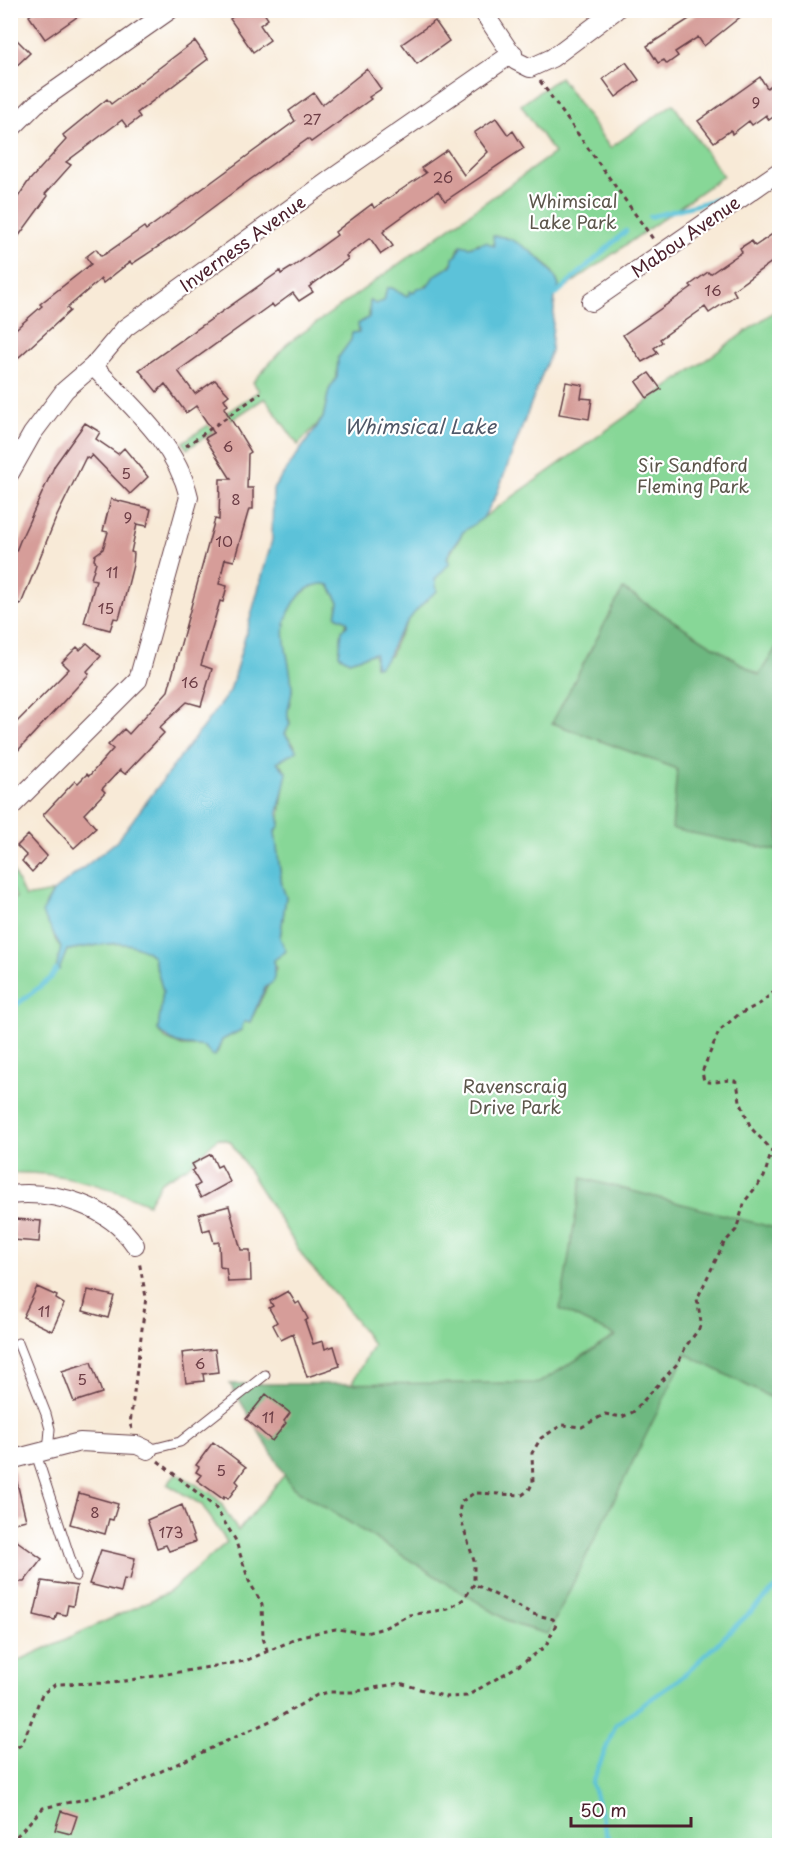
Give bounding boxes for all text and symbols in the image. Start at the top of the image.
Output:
house number: 9 [752,90,760,113]
house number: 27 [303,107,322,130]
house number: 26 [433,165,453,188]
park label: Whimsical Lake Park [528,187,618,235]
street label: Inverness Avenue [173,188,311,298]
street label: Mabou Avenue [625,188,745,284]
house number: 16 [704,278,722,301]
water label: Whimsical Lake [344,411,497,441]
house number: 6 [223,434,233,457]
park label: Sir Sandford Fleming Park [637,451,749,499]
house number: 5 [121,461,131,484]
house number: 8 [231,487,241,510]
house number: 9 [124,505,132,528]
house number: 10 [215,529,233,552]
house number: 11 [106,560,118,583]
house number: 15 [98,596,114,619]
house number: 16 [181,670,199,693]
park label: Ravenscraig Drive Park [463,1072,567,1120]
house number: 11 [38,1299,50,1322]
house number: 6 [195,1351,205,1374]
house number: 5 [77,1367,87,1390]
house number: 11 [262,1405,274,1428]
house number: 5 [216,1458,226,1481]
house number: 8 [90,1500,100,1523]
house number: 173 [159,1520,184,1543]
scale bar [571,1790,691,1828]
text: 50 m [580,1796,627,1823]

